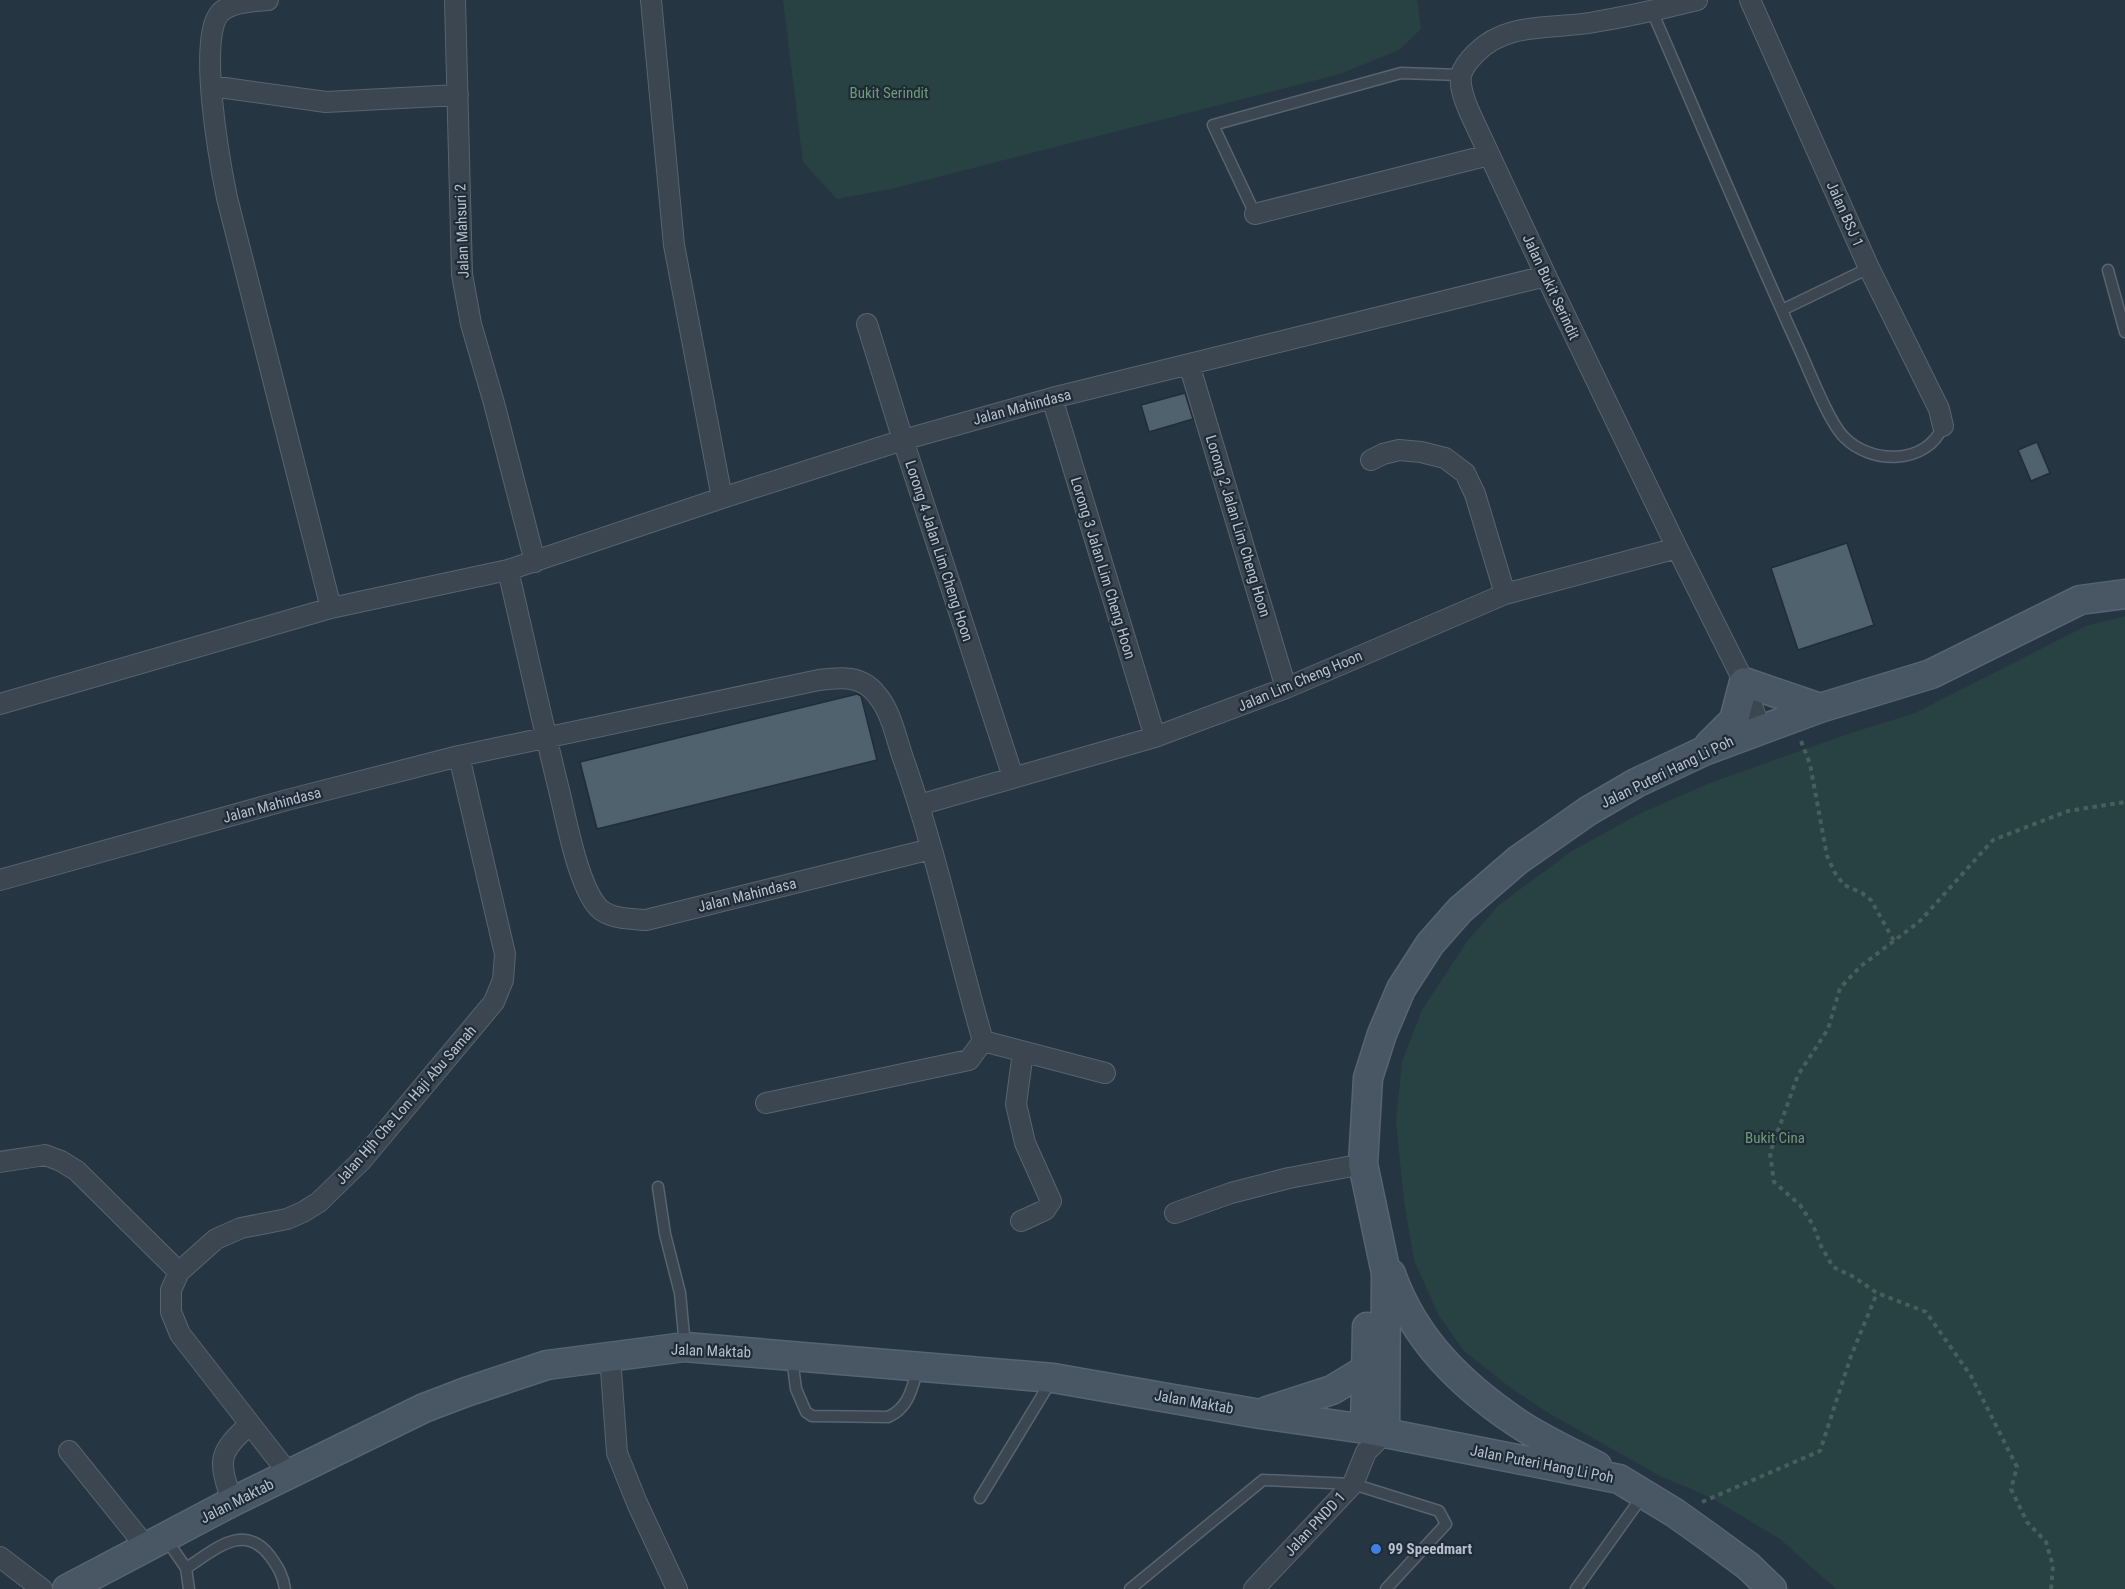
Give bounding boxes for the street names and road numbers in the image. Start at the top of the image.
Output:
street label: Jalan BSJ 1 [1823,178,1867,250]
street label: Jalan Mahsuri 2 [451,183,473,279]
street label: Jalan Bukit Serindit [1519,231,1583,343]
street label: Jalan Mahindasa [971,385,1073,429]
street label: Lorong 2 Jalan Lim Cheng Hoon [1202,433,1274,619]
street label: Lorong 4 Jalan Lim Cheng Hoon [901,458,977,644]
street label: Lorong 3 Jalan Lim Cheng Hoon [1067,475,1139,661]
street label: Jalan Lim Cheng Hoon [1235,647,1365,715]
street label: Jalan Puteri Hang Li Poh [1597,732,1737,812]
street label: Jalan Mahindasa [221,783,323,827]
street label: Jalan Mahindasa [696,874,798,916]
street label: Jalan Hjh Che Lon Haji Abu Samah [332,1022,480,1188]
street label: Jalan Maktab [671,1341,751,1361]
street label: Jalan Maktab [1153,1386,1235,1418]
street label: Jalan Puteri Hang Li Poh [1469,1441,1615,1487]
street label: Jalan Maktab [197,1475,277,1527]
street label: Jalan PNDD 1 [1281,1488,1349,1560]

